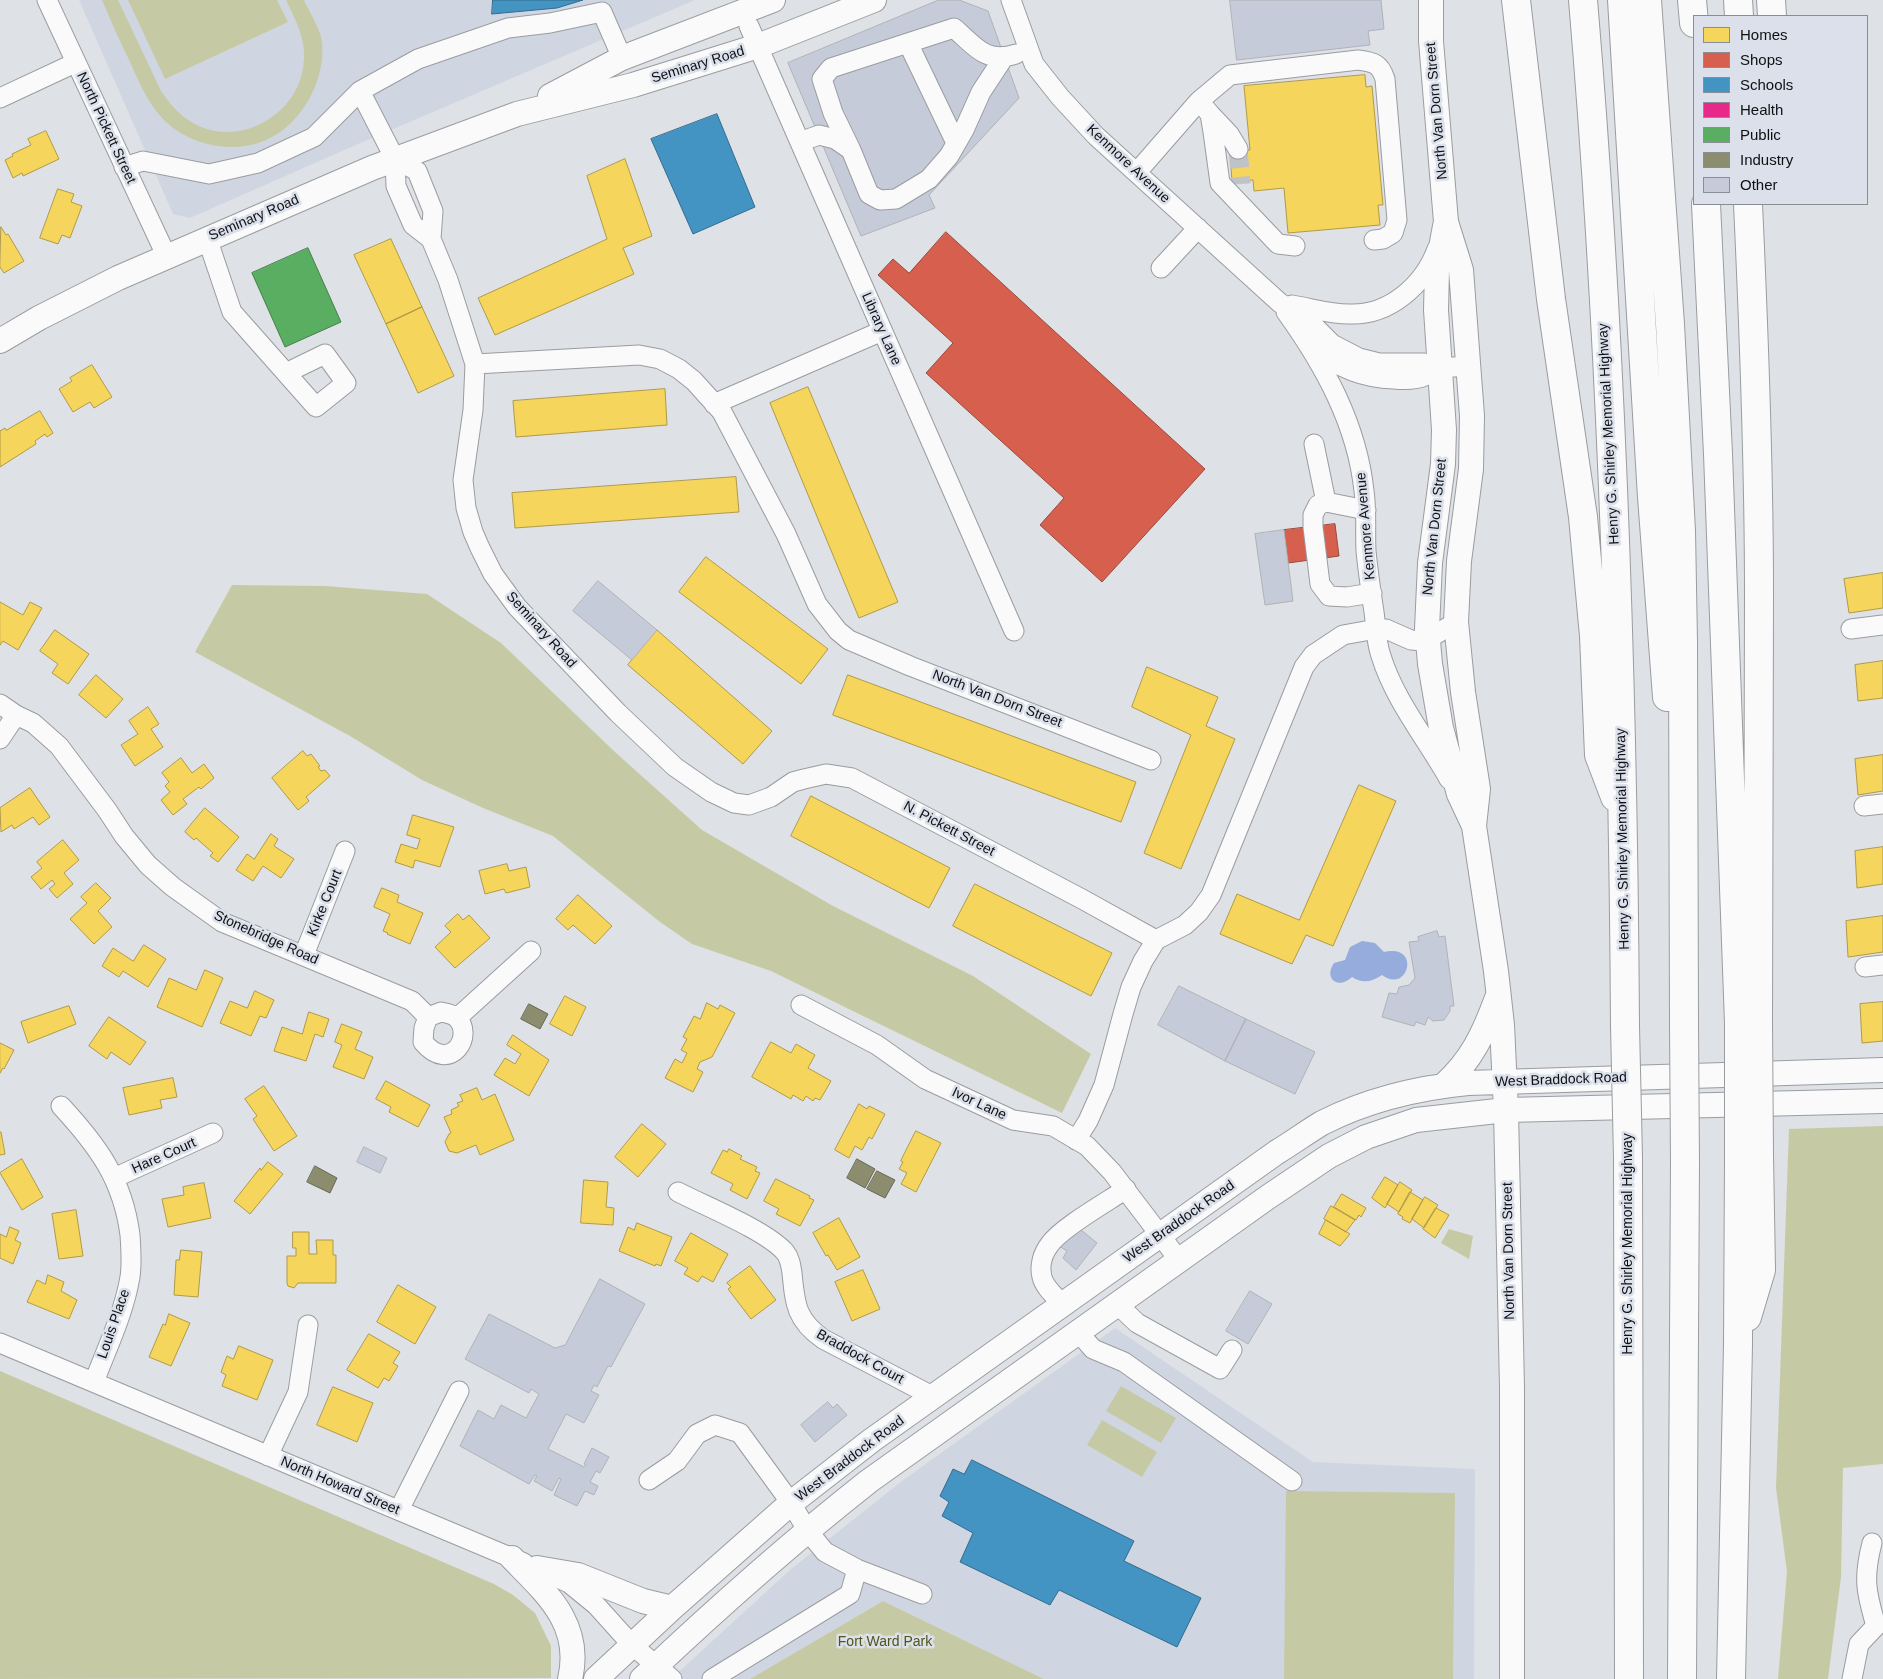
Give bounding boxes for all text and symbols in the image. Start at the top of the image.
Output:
legend [1693,15,1868,205]
text: Homes [1740,26,1788,43]
street label: North Van Dorn Street [1423,42,1451,180]
street label: Seminary Road [649,43,747,87]
text: Shops [1740,51,1783,68]
street label: North Pickett Street [73,69,139,187]
text: Schools [1740,76,1793,93]
text: Health [1740,101,1783,118]
street label: Kenmore Avenue [1083,121,1173,207]
text: Public [1740,126,1781,143]
text: Industry [1740,151,1793,168]
text: Other [1740,176,1778,193]
street label: Seminary Road [206,191,302,245]
street label: Library Lane [857,290,905,368]
street label: Henry G. Shirley Memorial Highway [1595,323,1623,545]
street label: North Van Dorn Street [1419,458,1451,596]
street label: Kenmore Avenue [1353,472,1379,580]
street label: Seminary Road [502,589,580,671]
street label: North Van Dorn Street [930,667,1064,731]
street label: Henry G. Shirley Memorial Highway [1613,728,1633,950]
street label: N. Pickett Street [900,798,998,860]
street label: Kirke Court [304,867,346,939]
street label: Stonebridge Road [211,907,321,969]
street label: West Braddock Road [1495,1069,1627,1091]
street label: Ivor Lane [949,1084,1009,1124]
street label: Henry G. Shirley Memorial Highway [1620,1133,1636,1355]
street label: Hare Court [129,1134,199,1178]
street label: West Braddock Road [1120,1177,1238,1267]
street label: North Van Dorn Street [1499,1182,1519,1320]
street label: Louis Place [94,1287,134,1361]
street label: Braddock Court [813,1326,907,1388]
street label: West Braddock Road [792,1413,908,1505]
street label: North Howard Street [278,1453,402,1519]
park label: Fort Ward Park [838,1634,932,1650]

